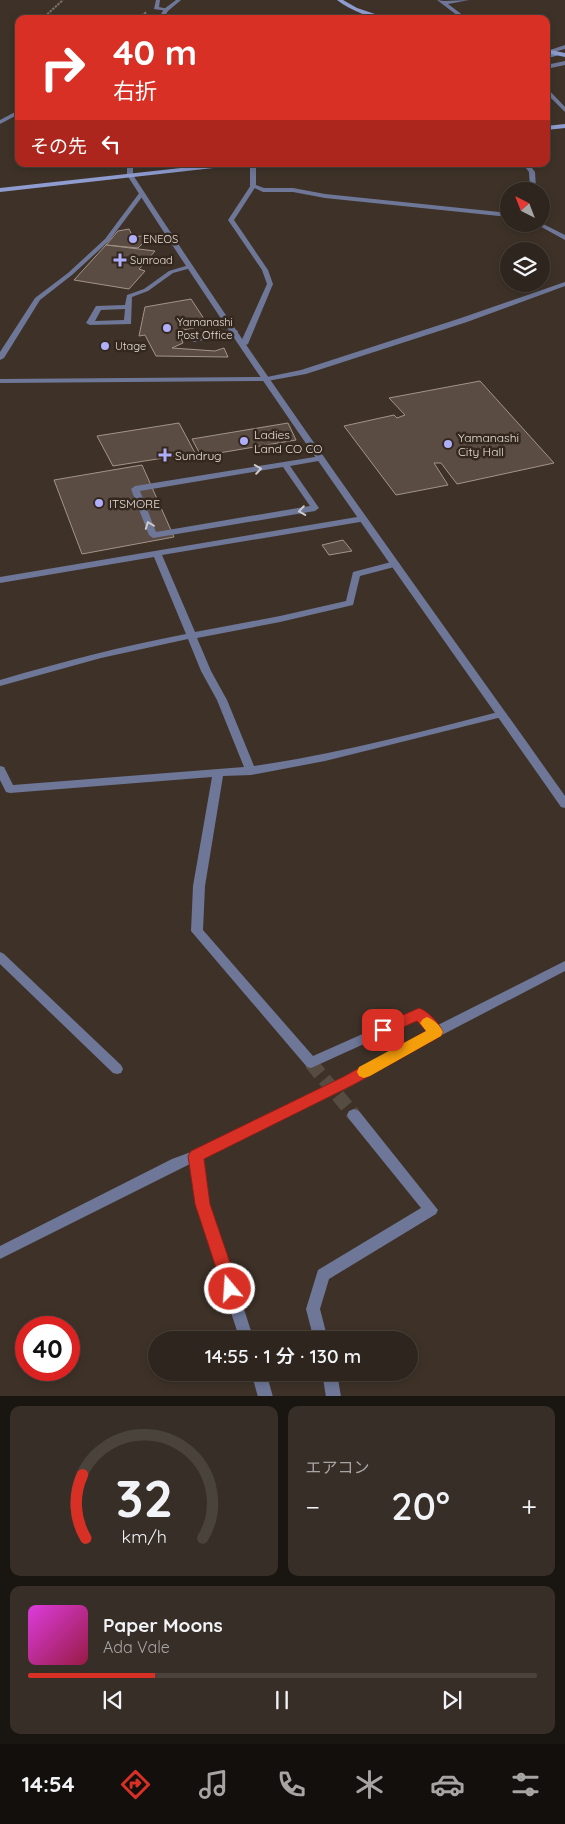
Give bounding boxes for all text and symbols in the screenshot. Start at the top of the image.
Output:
text: 40 m [113,30,197,74]
icon: right [30,35,95,100]
text: 右折 [113,77,157,105]
icon: left [97,130,125,158]
text: その先 [30,134,87,158]
north arrow [500,182,550,232]
map controls [500,182,550,292]
place label: ENEOS [143,232,178,246]
marker: ENEOS [127,233,139,245]
button: layers [500,242,550,292]
place label: Sunroad [130,253,173,267]
marker: Sunroad [114,254,126,266]
place label: Yamanashi Post Office [177,315,233,342]
marker: Yamanashi Post Office [161,322,173,334]
place label: Utage [115,339,146,353]
marker: Utage [99,340,111,352]
place label: Ladies Land CO CO [254,427,322,456]
place label: Yamanashi City Hall [458,430,519,459]
marker: Ladies Land CO CO [238,435,250,447]
marker: Yamanashi City Hall [442,438,454,450]
place label: Sundrug [175,448,222,463]
marker: Sundrug [159,449,171,461]
one-way arrow [255,464,263,475]
place label: ITSMORE [109,496,160,511]
marker: ITSMORE [93,497,105,509]
one-way arrow [298,505,306,515]
one-way arrow [145,521,155,530]
pin [362,1009,404,1051]
icon: arrive [369,1016,397,1044]
position arrow [203,1262,255,1314]
speed limit sign: 40 [15,1316,80,1381]
text: 14:55 · 1 分 · 130 m [205,1344,361,1368]
text: エアコン [306,1457,370,1477]
text: 32 [115,1465,173,1530]
text: 20° [391,1482,450,1530]
text: − [306,1489,320,1524]
text: + [521,1489,537,1524]
text: km/h [121,1525,166,1547]
text: Paper Moons [103,1613,223,1637]
text: Ada Vale [103,1637,170,1657]
icon: previous [99,1686,127,1714]
icon: pause [268,1686,296,1714]
icon: next [438,1686,466,1714]
icon: directions [118,1767,153,1802]
icon: music [196,1767,231,1802]
icon: phone [274,1767,309,1802]
icon: climate [352,1767,387,1802]
icon: car [430,1767,465,1802]
icon: filters [508,1767,543,1802]
text: 14:54 [22,1770,75,1798]

